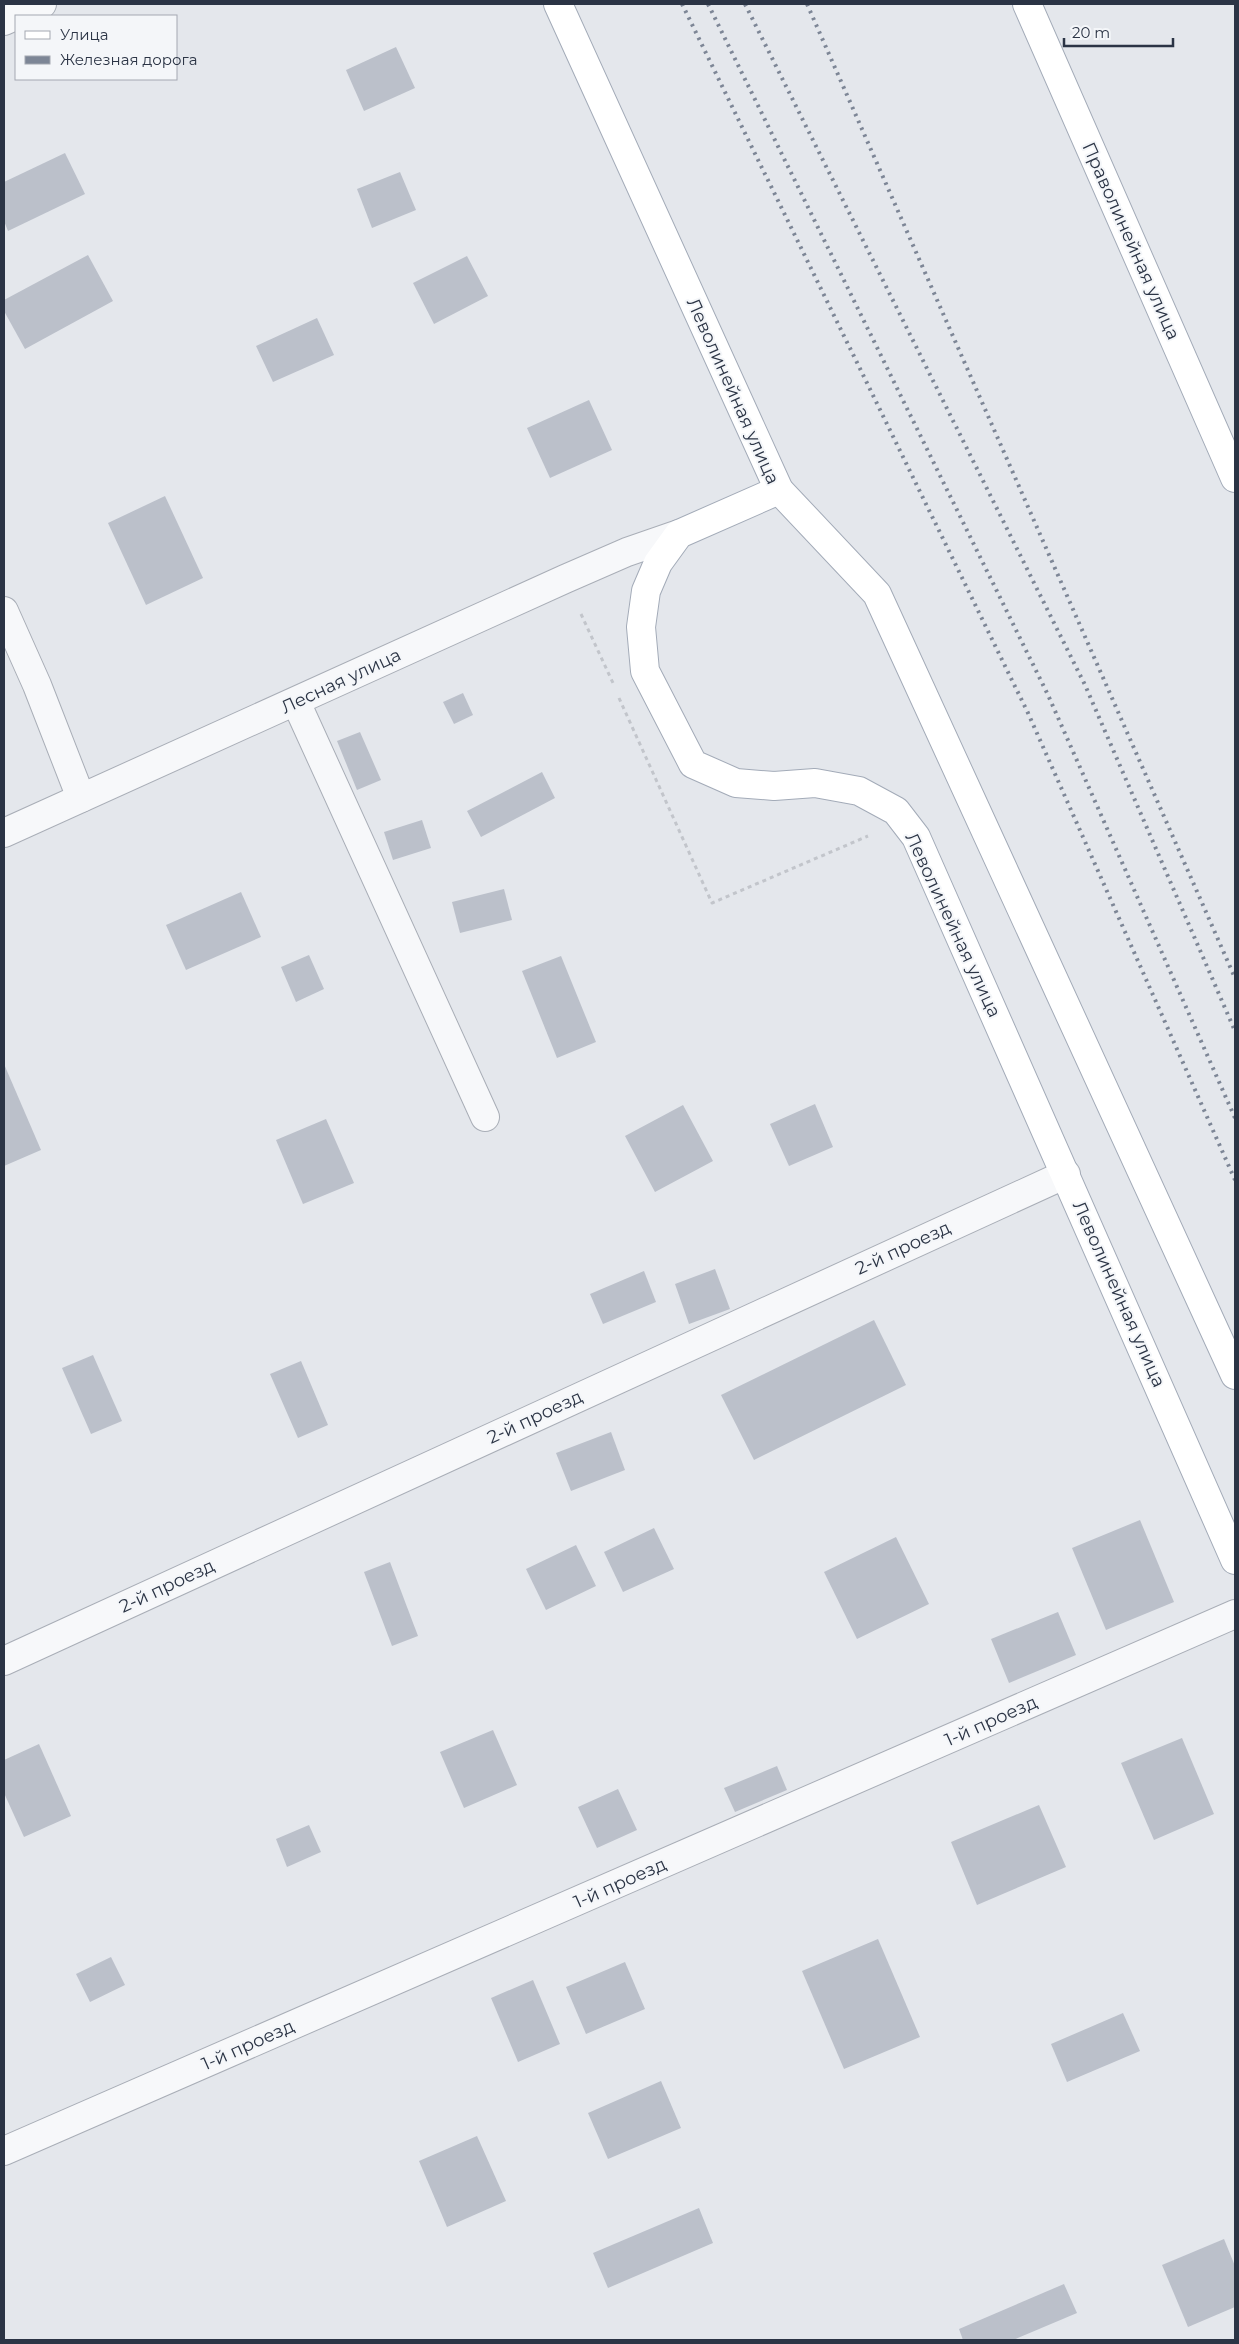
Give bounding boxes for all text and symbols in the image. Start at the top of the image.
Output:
legend [15,15,178,80]
scale bar [1064,15,1173,47]
text: 20 m [1072,23,1110,42]
text: Улица [60,25,108,44]
text: Железная дорога [60,50,197,69]
street label: Праволинейная улица [1077,139,1185,343]
street label: Леволинейная улица [682,294,784,488]
street label: Лесная улица [278,644,404,718]
street label: Леволинейная улица [900,829,1006,1021]
street label: Леволинейная улица [1068,1197,1170,1391]
street label: 2-й проезд [852,1216,954,1280]
street label: 2-й проезд [484,1385,586,1449]
street label: 2-й проезд [116,1554,218,1618]
street label: 1-й проезд [941,1691,1041,1751]
street label: 1-й проезд [570,1853,670,1913]
street label: 1-й проезд [198,2015,298,2075]

